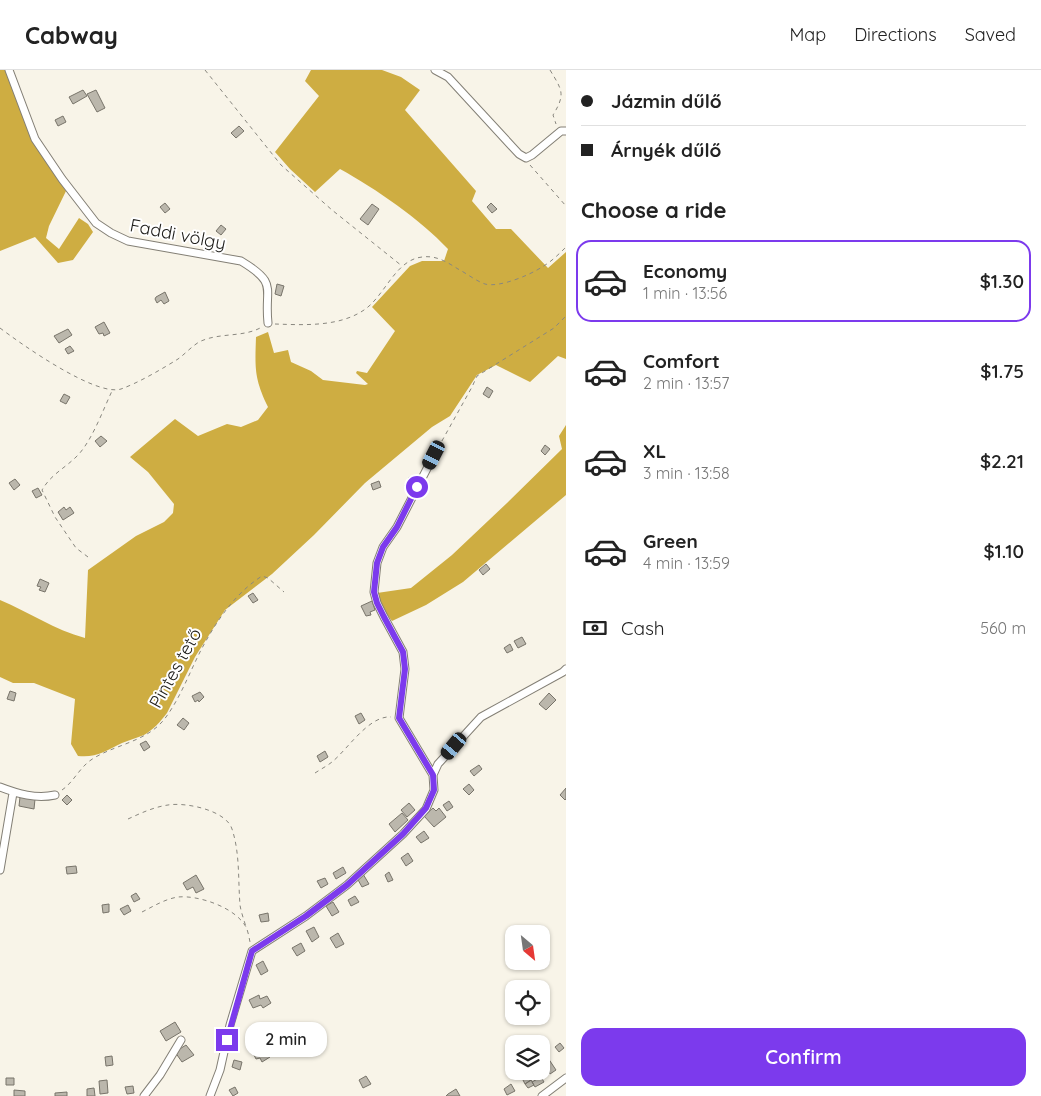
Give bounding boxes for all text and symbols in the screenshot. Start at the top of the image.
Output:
text: Cabway [25,20,118,50]
text: Map [789,23,826,46]
text: Directions [854,23,937,46]
text: Saved [965,23,1016,46]
text: Jázmin dűlő [611,89,722,113]
text: Árnyék dűlő [611,138,721,162]
text: Choose a ride [581,196,726,224]
street label: Faddi völgy [128,213,228,255]
icon: car [583,259,628,304]
text: Economy [643,259,727,283]
text: $1.30 [980,269,1024,293]
text: 1 min · 13:56 [643,283,727,303]
icon: car [583,349,628,394]
text: Comfort [643,349,720,373]
text: $1.75 [980,359,1024,383]
text: 2 min · 13:57 [643,373,730,393]
car [420,438,447,472]
icon: car [583,439,628,484]
text: XL [643,439,666,463]
text: $2.21 [980,449,1024,473]
text: 3 min · 13:58 [643,463,730,483]
route start [406,476,428,498]
icon: car [583,529,628,574]
text: Green [643,529,698,553]
text: $1.10 [983,539,1024,563]
text: 4 min · 13:59 [643,553,730,573]
icon: cash [581,614,609,642]
text: Cash [621,616,665,640]
text: 560 m [980,618,1026,638]
street label: Pintes tető [144,624,206,712]
car [438,730,469,762]
north arrow [505,925,550,970]
map controls [505,925,550,1080]
button: locate [505,980,550,1025]
callout: 2 min [244,1022,327,1058]
button: Confirm [581,1028,1026,1086]
route end [216,1029,238,1051]
text: 2 min [265,1029,307,1049]
button: layers [505,1035,550,1080]

